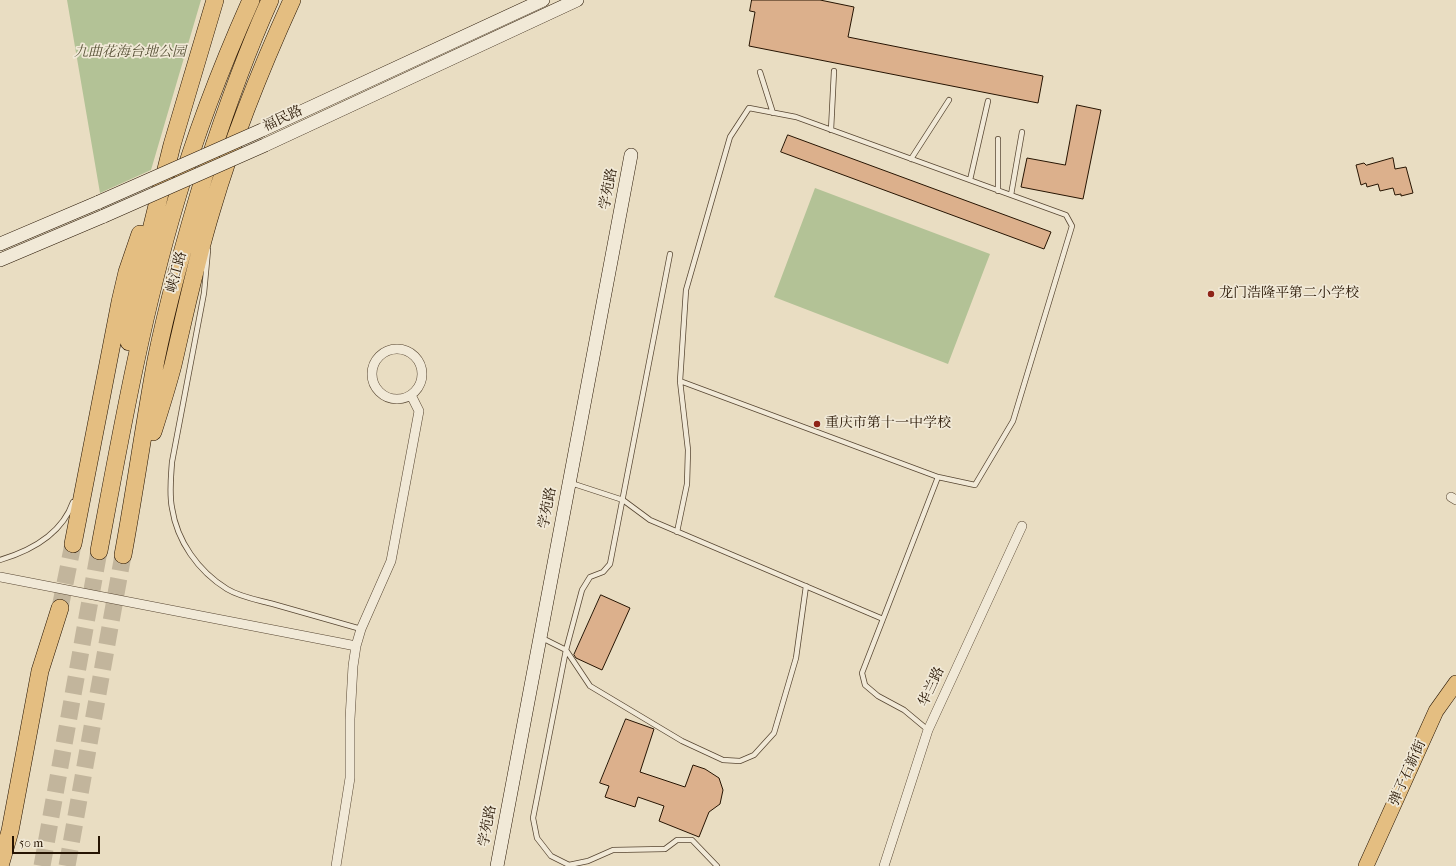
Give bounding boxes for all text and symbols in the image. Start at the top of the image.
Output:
park label: 九曲花海台地公园 [74,45,186,61]
street label: 福民路 [260,103,306,135]
street label: 学苑路 [597,167,621,211]
street label: 峡江路 [163,250,191,294]
place label: 龙门浩隆平第二小学校 [1219,286,1359,302]
marker: 龙门浩隆平第二小学校 [1206,289,1216,299]
place label: 重庆市第十一中学校 [825,416,951,432]
marker: 重庆市第十一中学校 [812,419,822,429]
street label: 学苑路 [536,486,560,530]
street label: 华兰路 [916,664,948,710]
street label: 弹子石新街 [1386,738,1430,808]
street label: 学苑路 [476,804,500,848]
scale bar [14,828,102,854]
text: 50 m [19,836,43,850]

